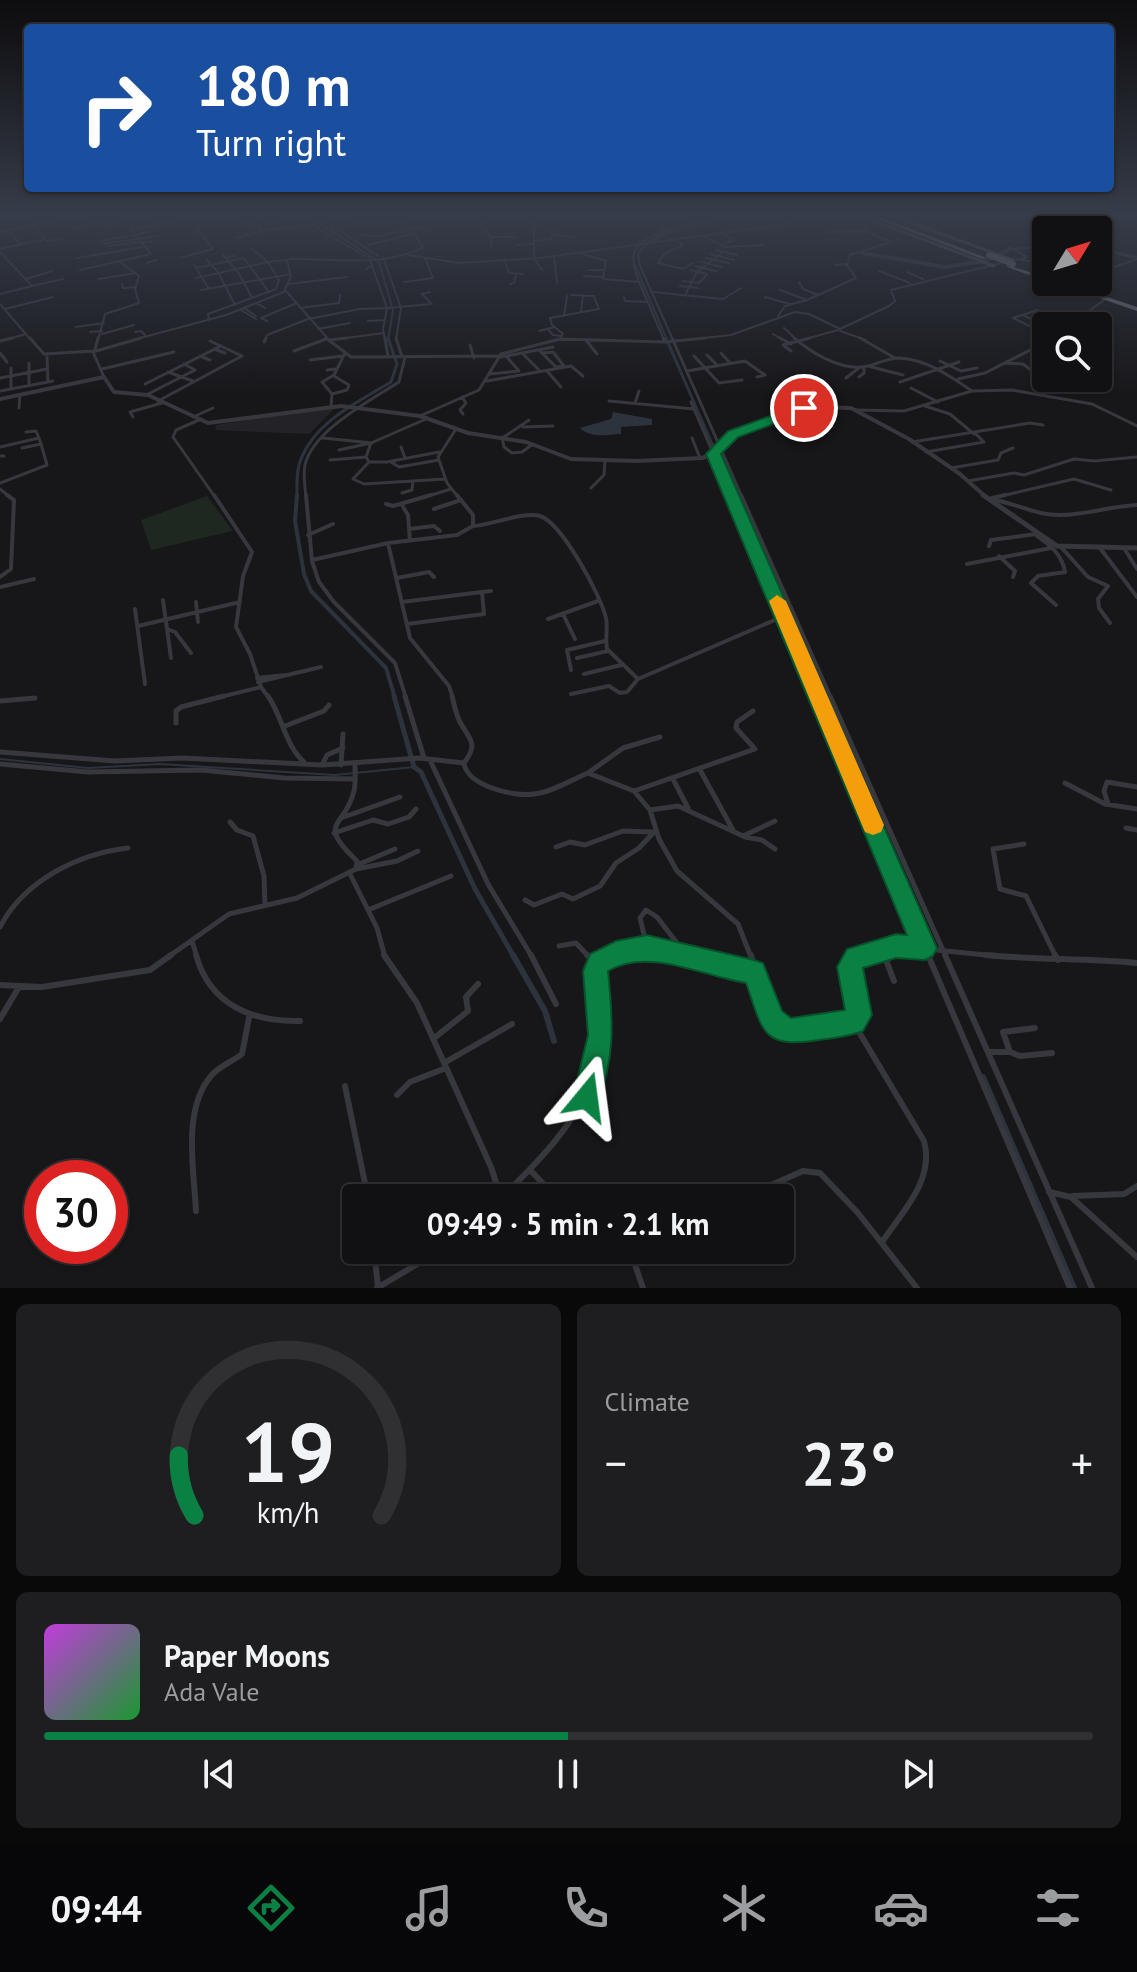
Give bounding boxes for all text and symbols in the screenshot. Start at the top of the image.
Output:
text: 180 m [196,49,351,121]
icon: right [64,56,168,160]
text: Turn right [196,119,346,166]
north arrow [1032,216,1112,296]
map controls [1032,216,1112,392]
button: search [1032,312,1112,392]
pin [770,374,838,442]
icon: arrive [782,386,826,430]
position arrow [545,1055,629,1139]
speed limit sign: 30 [24,1160,128,1264]
text: 09:49 · 5 min · 2.1 km [427,1204,709,1243]
text: Climate [605,1385,690,1418]
text: 19 [241,1397,335,1505]
text: 23° [802,1424,896,1502]
text: − [605,1434,627,1491]
text: + [1071,1434,1093,1491]
text: km/h [257,1494,320,1531]
text: Paper Moons [164,1636,330,1675]
text: Ada Vale [164,1675,259,1708]
icon: previous [197,1752,241,1796]
icon: pause [546,1752,590,1796]
icon: next [896,1752,940,1796]
icon: directions [243,1880,299,1936]
icon: music [401,1880,457,1936]
icon: phone [558,1880,614,1936]
icon: climate [716,1880,772,1936]
icon: car [873,1880,929,1936]
icon: filters [1030,1880,1086,1936]
text: 09:44 [51,1885,142,1932]

